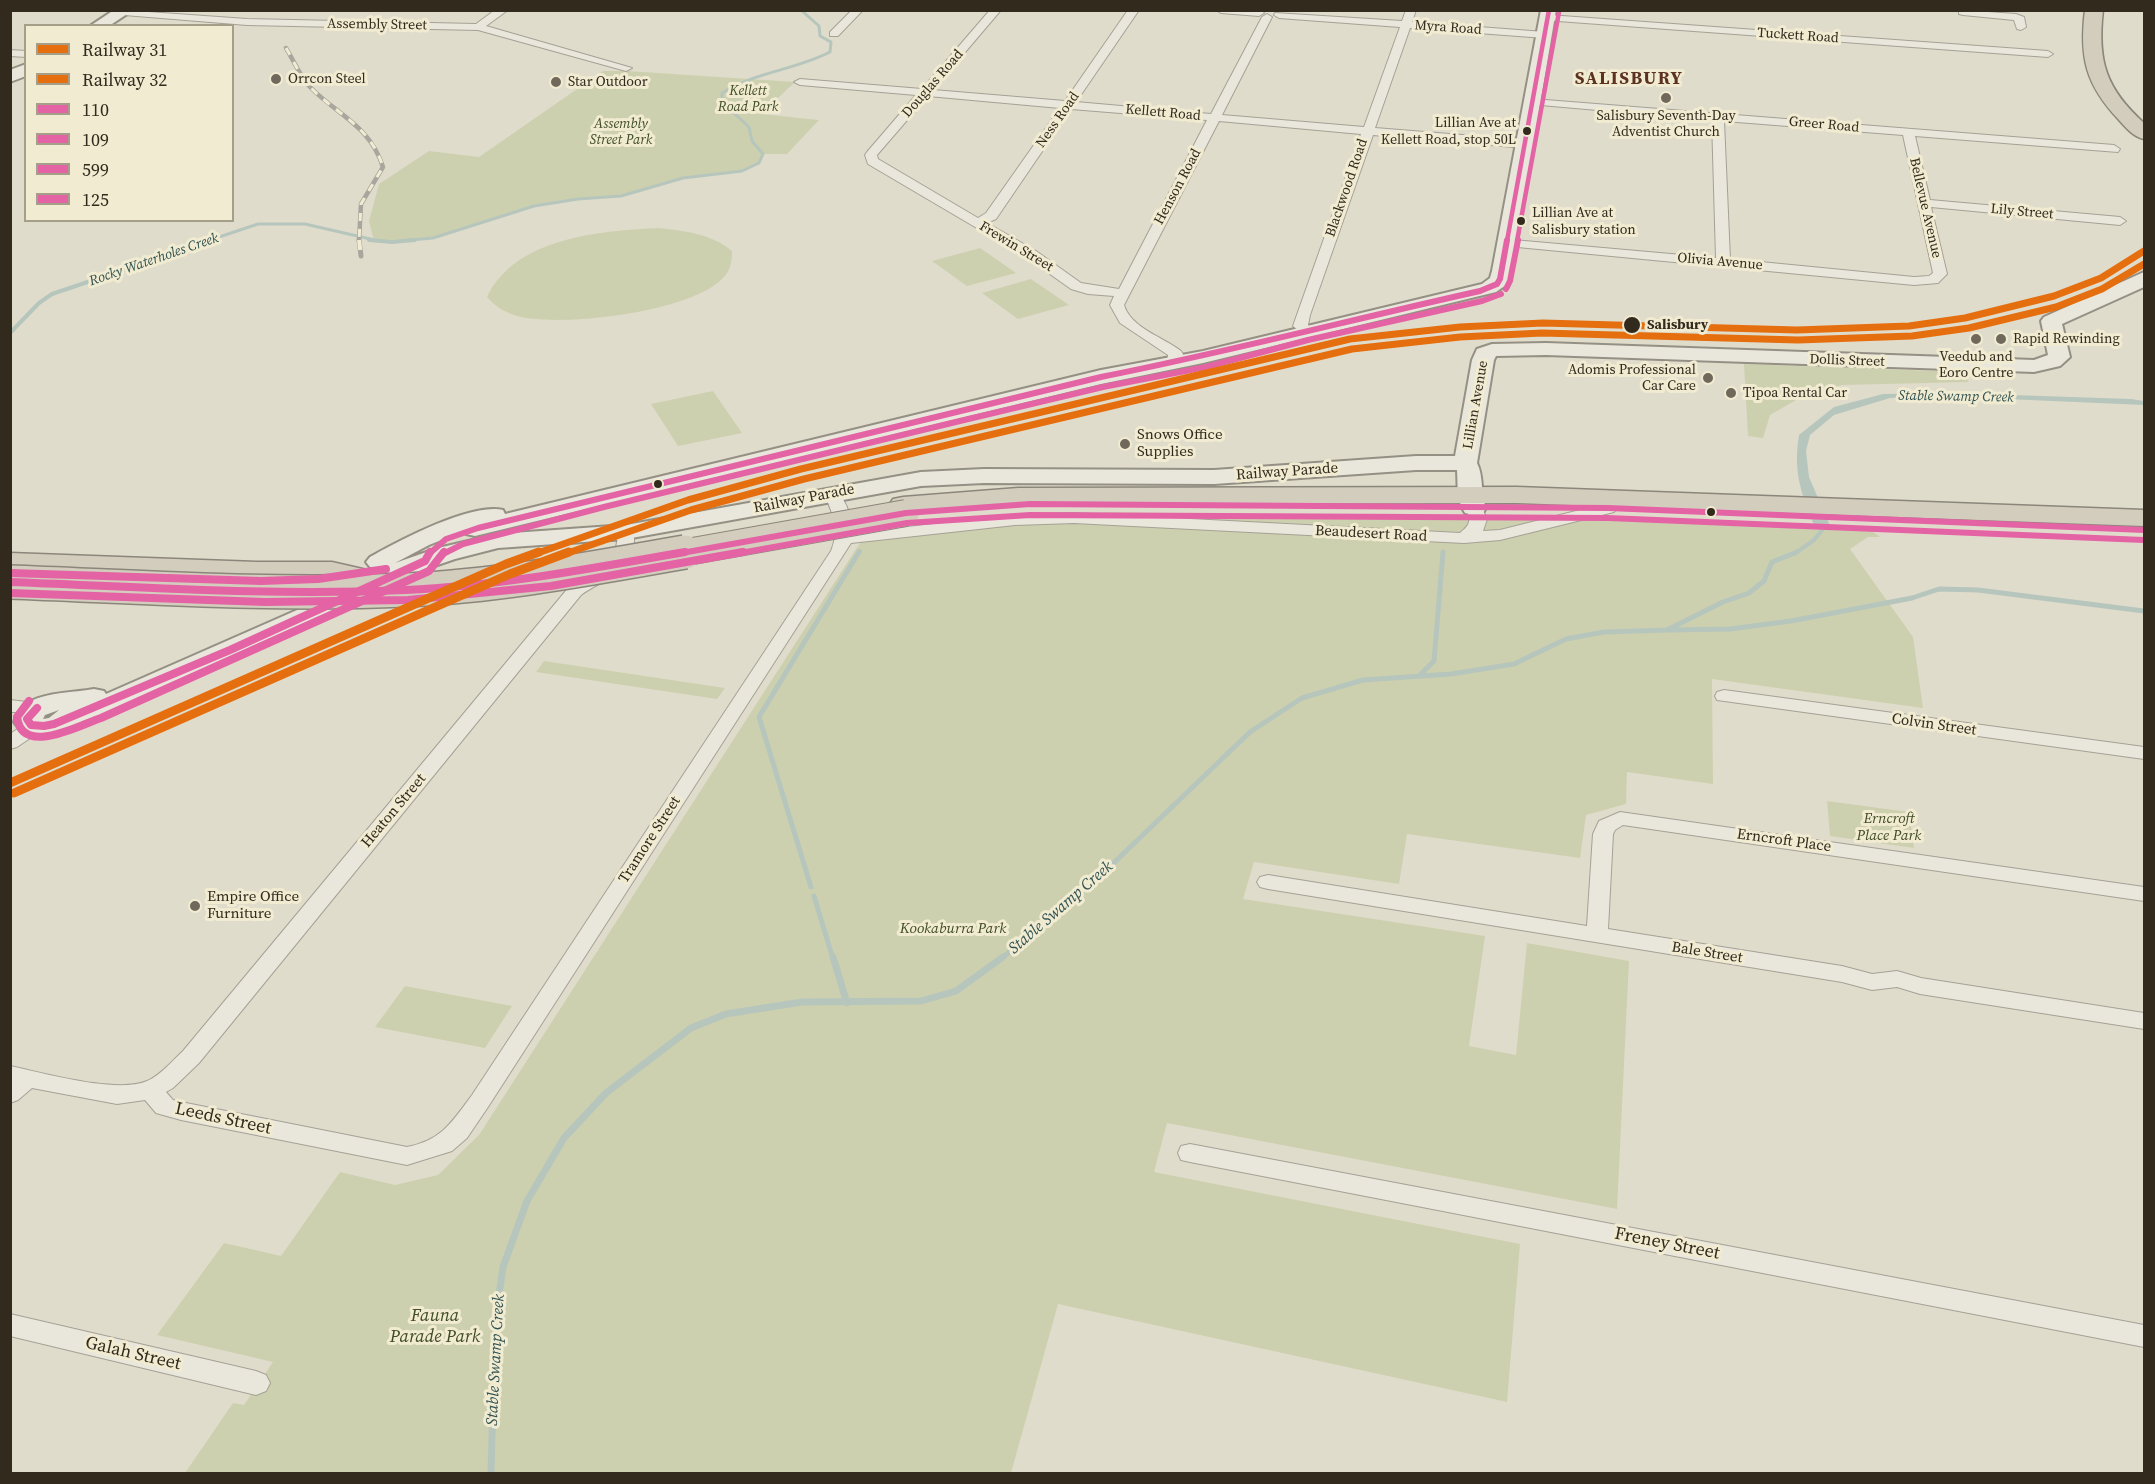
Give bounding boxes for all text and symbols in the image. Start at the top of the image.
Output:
street label: Assembly Street [327,16,427,34]
street label: Myra Road [1414,17,1482,39]
legend [24,24,234,222]
street label: Tuckett Road [1757,25,1839,47]
text: Railway 31 [82,37,167,62]
street label: Douglas Road [899,46,967,122]
text: Railway 32 [82,67,167,92]
district label: SALISBURY [1575,68,1683,90]
place label: Orrcon Steel [288,71,366,87]
marker: Orrcon Steel [269,72,283,86]
place label: Star Outdoor [568,74,648,90]
marker: Star Outdoor [549,75,563,89]
park label: Kellett Road Park [718,83,778,116]
street label: Ness Road [1033,89,1083,151]
marker: Salisbury Seventh-Day Adventist Church [1659,91,1673,105]
text: 110 [82,97,109,122]
street label: Kellett Road [1125,101,1201,125]
place label: Salisbury Seventh-Day Adventist Church [1596,108,1736,140]
street label: Greer Road [1788,114,1860,136]
place label: Lillian Ave at Kellett Road, stop 50L [1381,115,1516,148]
park label: Assembly Street Park [590,116,652,148]
marker: Lillian Ave at Kellett Road, stop 50L [1521,125,1533,137]
text: 109 [82,127,109,152]
street label: Blackwood Road [1322,137,1372,239]
street label: Henson Road [1151,146,1205,228]
street label: Bellevue Avenue [1905,156,1945,260]
text: 599 [82,157,109,182]
text: 125 [82,187,109,212]
street label: Lily Street [1990,201,2054,223]
place label: Lillian Ave at Salisbury station [1532,205,1636,238]
marker: Lillian Ave at Salisbury station [1515,215,1527,227]
street label: Frewin Street [976,218,1056,276]
water label: Rocky Waterholes Creek [87,230,221,290]
street label: Olivia Avenue [1677,250,1763,274]
marker: Salisbury [1622,315,1642,335]
place label: Salisbury [1647,317,1708,333]
place label: Rapid Rewinding [2013,331,2120,347]
marker: Veedub and Eoro Centre [1969,332,1983,346]
marker: Rapid Rewinding [1994,332,2008,346]
place label: Veedub and Eoro Centre [1939,349,2013,382]
street label: Dollis Street [1809,351,1885,371]
street label: Lillian Avenue [1460,359,1492,451]
place label: Adomis Professional Car Care [1568,362,1696,394]
marker: Adomis Professional Car Care [1701,371,1715,385]
place label: Tipoa Rental Car [1743,385,1847,401]
marker: Tipoa Rental Car [1724,386,1738,400]
water label: Stable Swamp Creek [1898,388,2014,406]
place label: Snows Office Supplies [1137,426,1223,461]
marker: Snows Office Supplies [1118,437,1132,451]
street label: Railway Parade [1235,459,1339,485]
unlabelled marker [652,478,664,490]
street label: Railway Parade [752,480,856,518]
unlabelled marker [1705,506,1717,518]
street label: Beaudesert Road [1314,522,1428,546]
street label: Colvin Street [1891,710,1977,740]
street label: Heaton Street [358,770,430,852]
street label: Tramore Street [615,793,685,887]
park label: Erncroft Place Park [1857,810,1921,845]
street label: Erncroft Place [1736,825,1832,857]
water label: Stable Swamp Creek [1005,858,1117,958]
place label: Empire Office Furniture [207,888,299,923]
marker: Empire Office Furniture [188,899,202,913]
park label: Kookaburra Park [900,920,1006,938]
street label: Bale Street [1670,939,1744,967]
street label: Leeds Street [173,1098,273,1140]
street label: Freney Street [1613,1223,1721,1265]
water label: Stable Swamp Creek [483,1294,509,1426]
park label: Fauna Parade Park [390,1305,480,1348]
street label: Galah Street [83,1333,183,1375]

